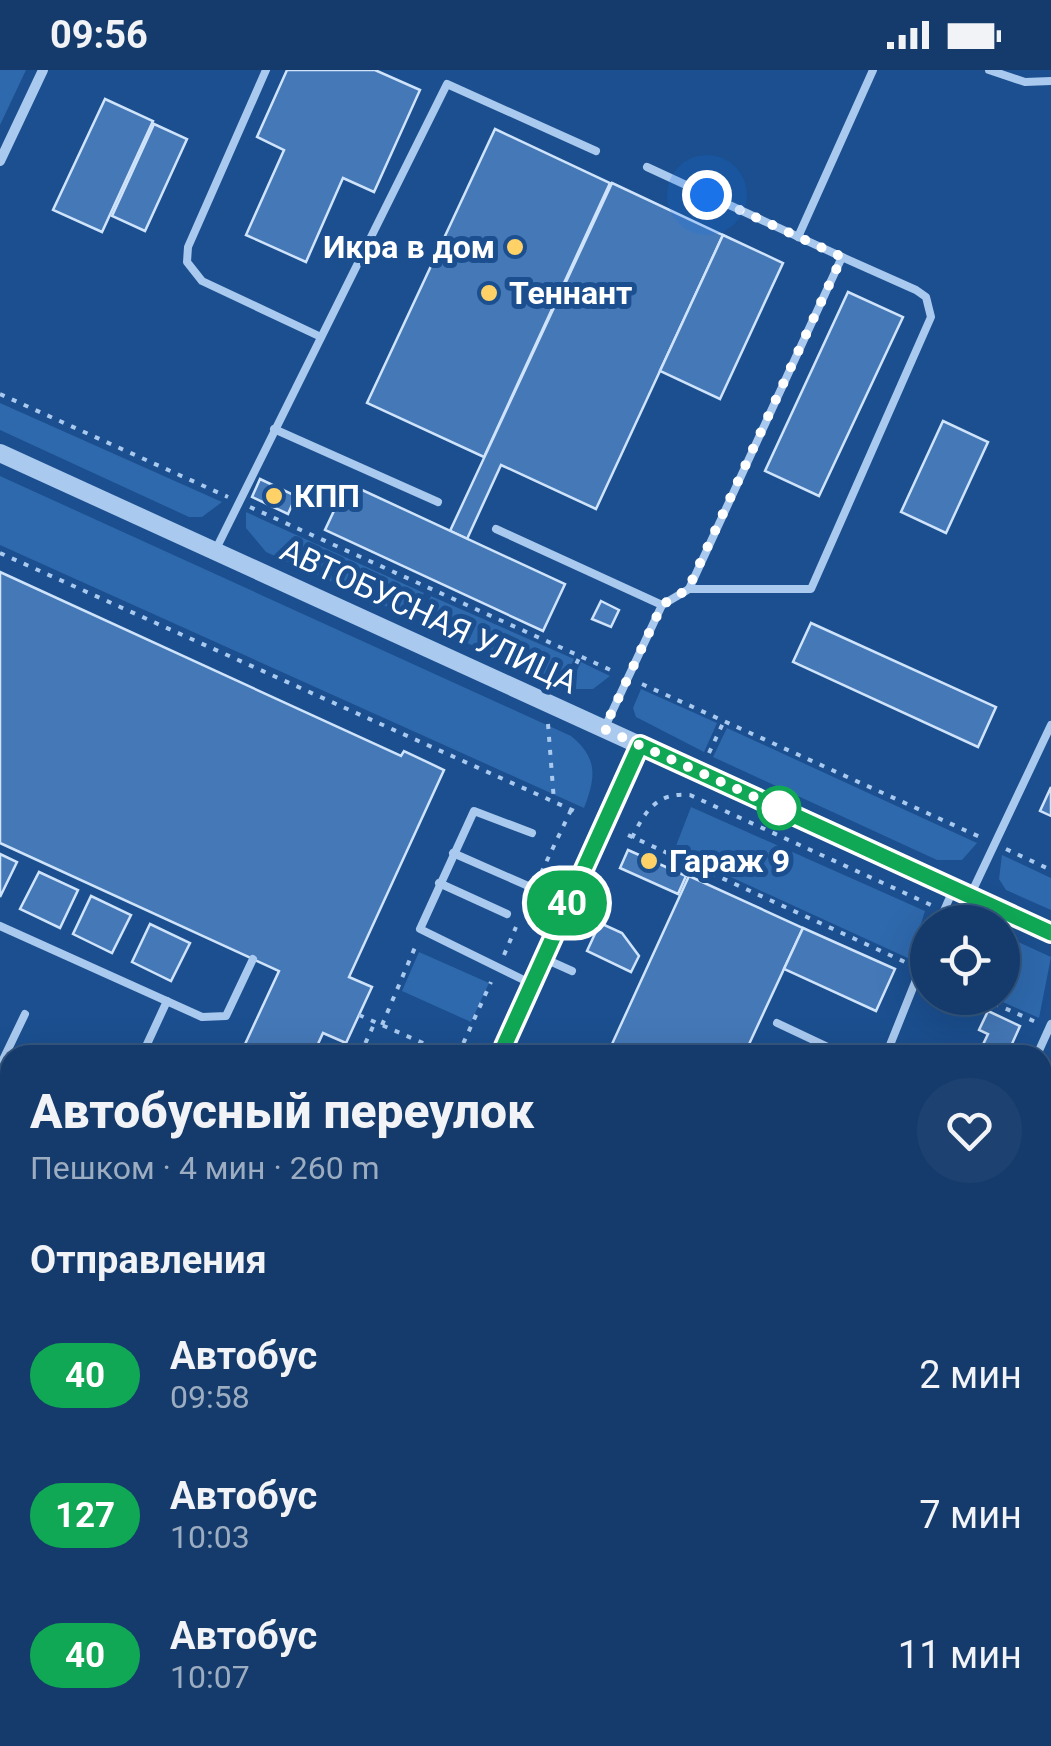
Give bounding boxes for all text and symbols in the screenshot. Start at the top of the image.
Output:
text: 09:56 [50,13,148,57]
your location [682,170,732,220]
place label: Икра в дом [323,228,495,266]
marker: Икра в дом [504,236,526,258]
place label: Теннант [509,274,632,312]
marker: Теннант [478,282,500,304]
place label: КПП [294,477,360,515]
marker: КПП [263,485,285,507]
street label: АВТОБУСНАЯ УЛИЦА [275,530,584,702]
unlabelled marker [758,787,800,829]
place label: Гараж 9 [669,842,790,880]
marker: Гараж 9 [638,850,660,872]
line badge: 40 [522,870,612,936]
text: 40 [547,883,587,924]
map controls [910,905,1020,1015]
button: locate [910,905,1020,1015]
button: heart [917,1078,1022,1183]
text: Автобусный переулок [30,1083,534,1140]
text: Пешком · 4 мин · 260 m [30,1149,380,1187]
text: Отправления [30,1238,267,1282]
text: Автобус [170,1334,317,1378]
text: 2 мин [919,1353,1022,1397]
text: 40 [65,1355,105,1396]
text: 09:58 [170,1378,250,1416]
text: Автобус [170,1474,317,1518]
text: 7 мин [919,1493,1022,1537]
text: 127 [55,1495,115,1536]
text: 10:03 [170,1518,250,1556]
text: Автобус [170,1614,317,1658]
text: 11 мин [898,1633,1022,1677]
text: 40 [65,1635,105,1676]
text: 10:07 [170,1658,250,1696]

